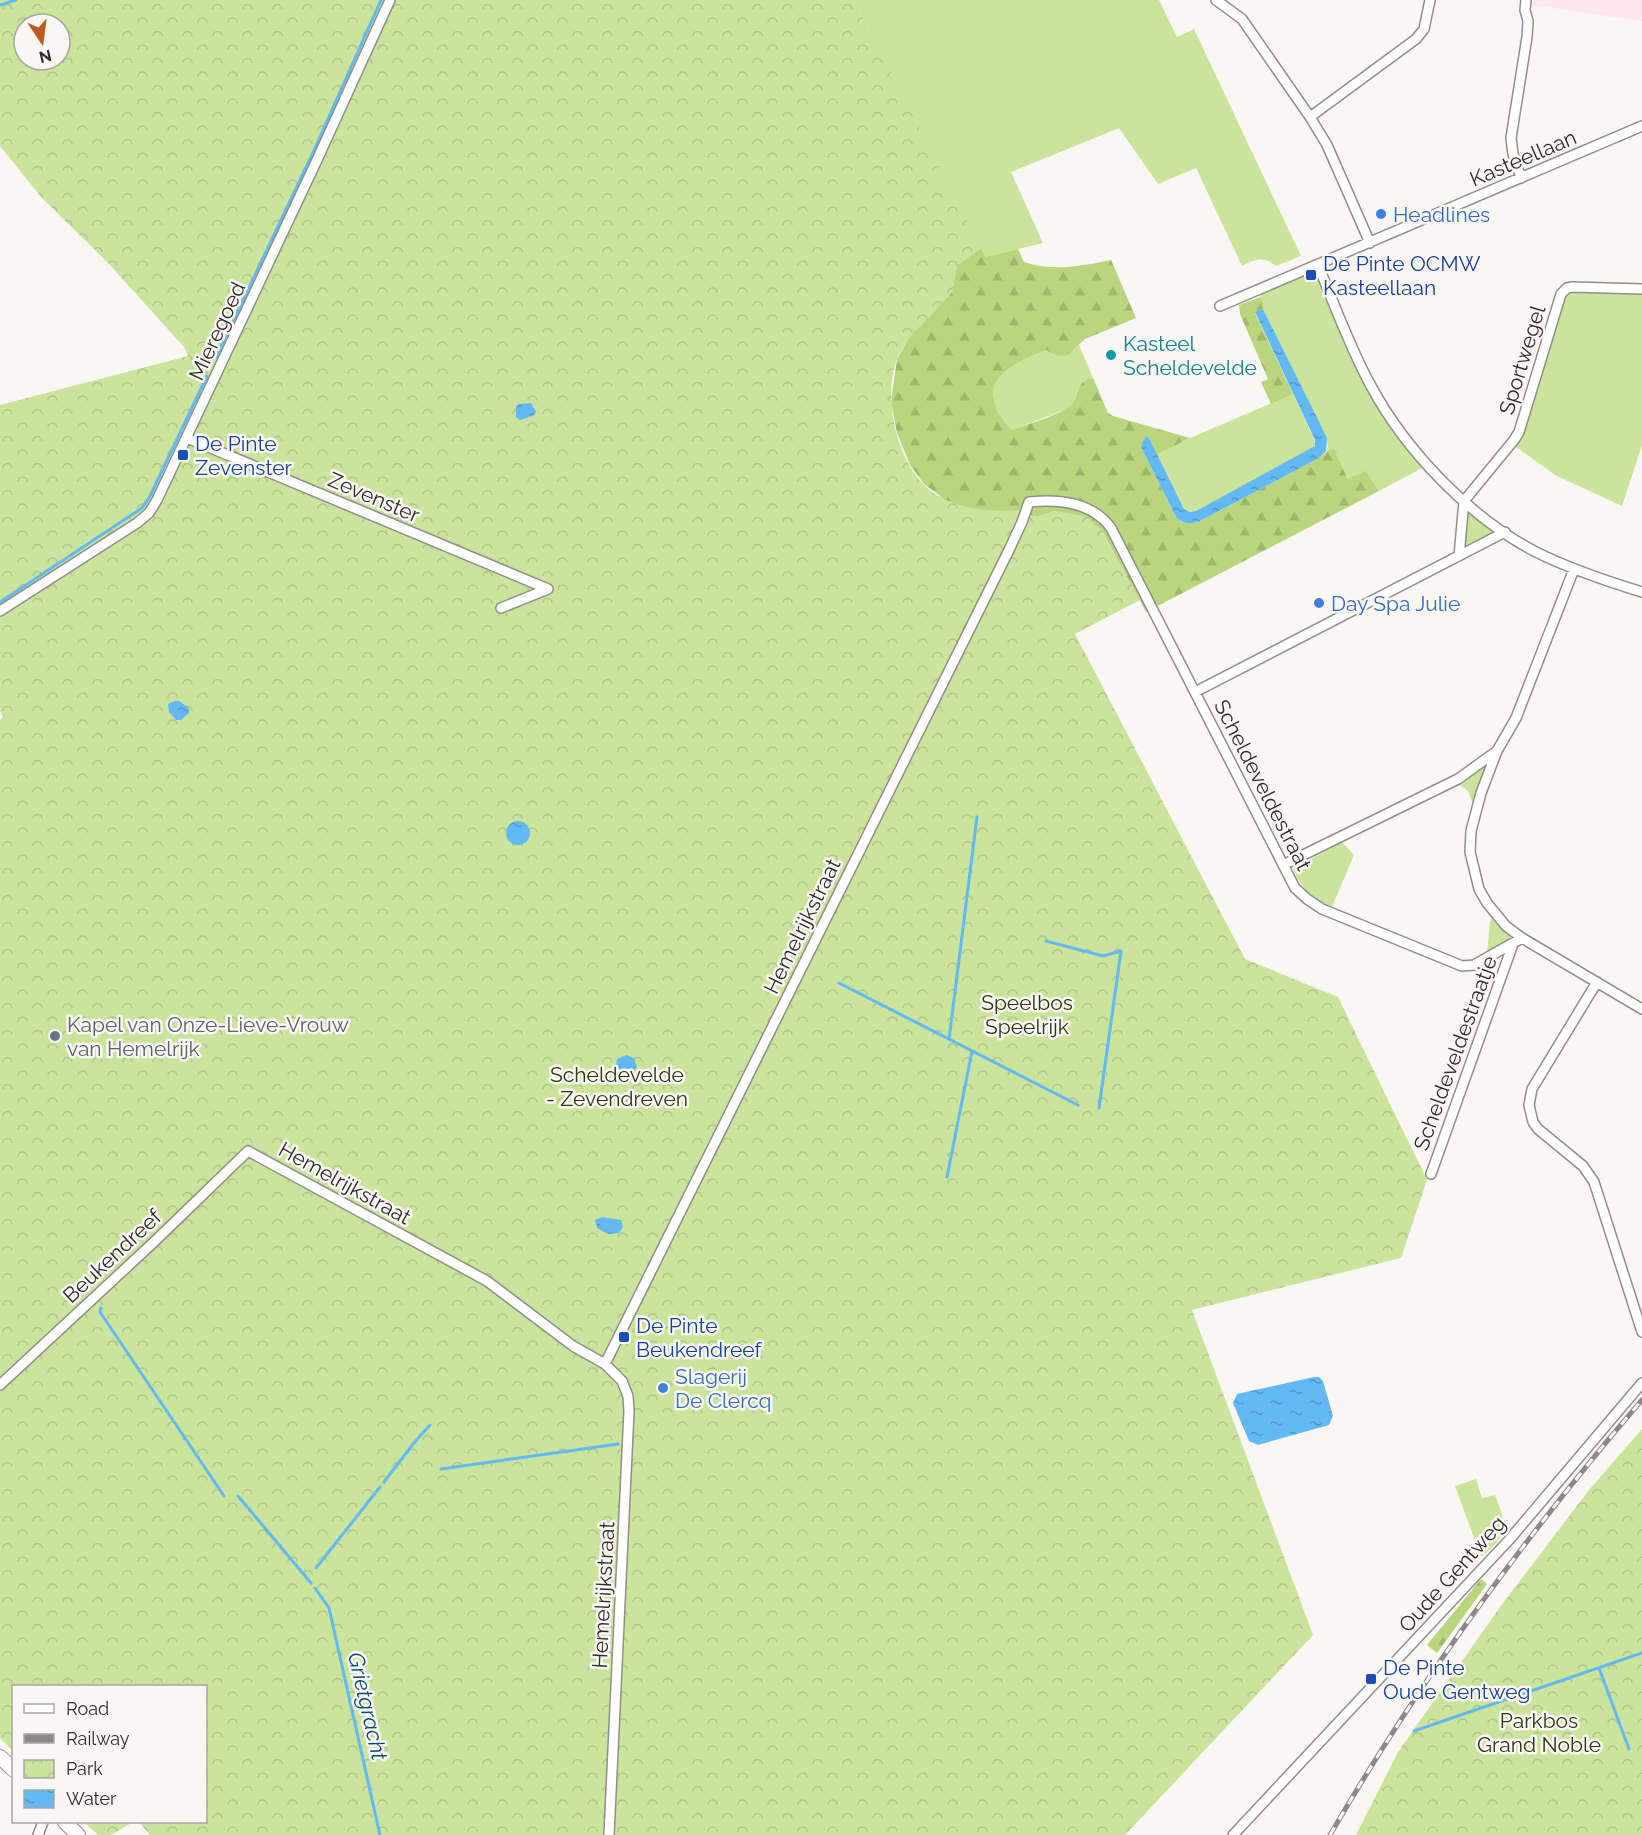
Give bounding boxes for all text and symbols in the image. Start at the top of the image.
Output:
north arrow [12,12,72,72]
text: N [37,45,53,67]
street label: Kasteellaan [1466,124,1580,192]
place label: Headlines [1393,202,1490,227]
marker: Headlines [1374,207,1388,221]
place label: De Pinte OCMW Kasteellaan [1323,251,1481,300]
marker: De Pinte OCMW Kasteellaan [1304,268,1318,282]
street label: Mieregoed [183,278,251,384]
street label: Sportwegel [1494,302,1551,418]
place label: Kasteel Scheldevelde [1123,331,1257,380]
marker: Kasteel Scheldevelde [1104,348,1118,362]
place label: De Pinte Zevenster [195,431,293,480]
marker: De Pinte Zevenster [176,448,190,462]
street label: Zevenster [324,467,424,528]
place label: Day Spa Julie [1331,591,1460,616]
marker: Day Spa Julie [1312,596,1326,610]
street label: Scheldeveldestraat [1209,695,1317,875]
street label: Hemelrijkstraat [759,854,845,998]
street label: Scheldeveldestraatje [1408,952,1502,1154]
park label: Speelbos Speelrijk [981,990,1073,1039]
place label: Kapel van Onze-Lieve-Vrouw van Hemelrijk [67,1012,349,1061]
marker: Kapel van Onze-Lieve-Vrouw van Hemelrijk [48,1029,62,1043]
park label: Scheldevelde - Zevendreven [546,1062,688,1111]
street label: Hemelrijkstraat [275,1136,415,1230]
street label: Beukendreef [58,1203,167,1308]
place label: De Pinte Beukendreef [636,1313,763,1362]
marker: De Pinte Beukendreef [617,1330,631,1344]
place label: Slagerij De Clercq [675,1364,772,1413]
marker: Slagerij De Clercq [656,1381,670,1395]
street label: Oude Gentweg [1393,1511,1511,1637]
street label: Hemelrijkstraat [587,1521,619,1669]
water label: Grietgracht [343,1649,393,1763]
place label: De Pinte Oude Gentweg [1383,1655,1531,1704]
marker: De Pinte Oude Gentweg [1364,1672,1378,1686]
legend [12,1685,207,1823]
text: Road [66,1698,109,1719]
park label: Parkbos Grand Noble [1477,1708,1601,1757]
text: Railway [66,1728,130,1749]
text: Park [66,1758,103,1779]
text: Water [66,1788,117,1809]

